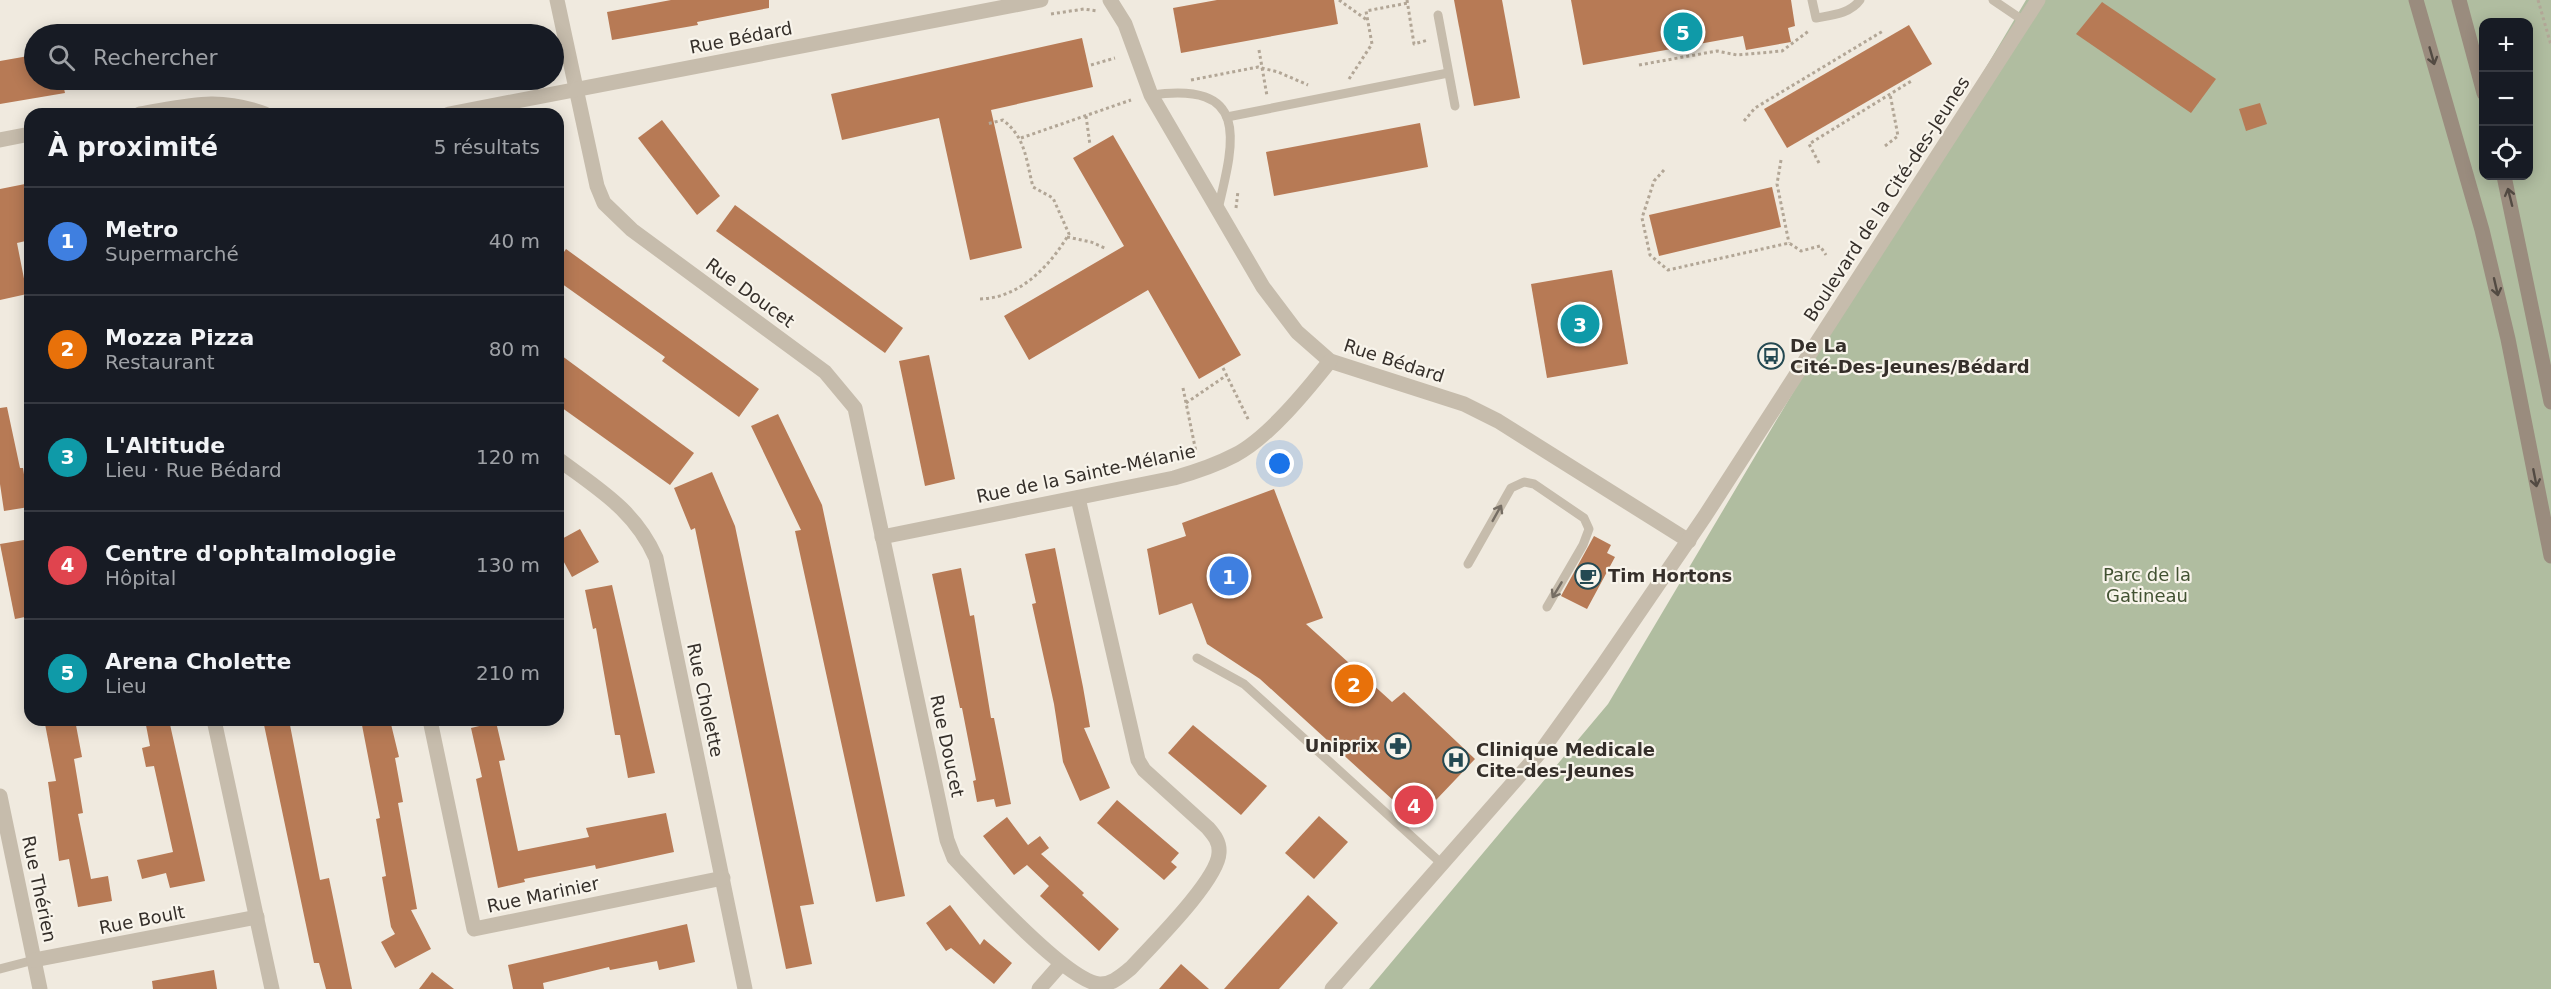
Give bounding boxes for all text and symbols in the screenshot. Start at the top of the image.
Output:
pin: 5 [1664,9,1702,54]
street label: Rue Bédard [688,17,794,58]
map controls [2479,18,2533,180]
button: + [2479,18,2533,72]
search box [24,24,564,90]
icon: search [45,41,78,74]
text: Rechercher [93,45,218,70]
one-way arrow [2427,46,2438,65]
street label: Boulevard de la Cité-des-Jeunes [1799,72,1974,325]
button: − [2479,72,2533,126]
button: locate [2479,126,2533,180]
text: À proximité [48,132,218,162]
text: 5 résultats [434,135,540,159]
one-way arrow [2503,188,2515,207]
text: Metro [105,217,178,242]
text: 1 [61,229,74,253]
text: 40 m [489,229,540,253]
text: Supermarché [105,242,239,266]
street label: Rue Doucet [702,253,799,332]
one-way arrow [2490,277,2502,296]
pin: 3 [1560,302,1600,346]
text: Mozza Pizza [105,325,254,350]
street label: Rue Bédard [1341,334,1447,387]
place label: De La Cité-Des-Jeunes/Bédard [1790,335,2030,377]
text: 2 [61,337,74,361]
text: 80 m [489,337,540,361]
bus stop icon: De La Cité-Des-Jeunes/Bédard [1756,341,1786,371]
text: Restaurant [105,350,215,374]
text: L'Altitude [105,433,225,458]
street label: Rue de la Sainte-Mélanie [974,440,1197,507]
text: 3 [61,445,74,469]
text: 120 m [476,445,540,469]
your location [1265,449,1294,478]
text: Lieu · Rue Bédard [105,458,282,482]
one-way arrow [2530,468,2542,487]
one-way arrow [1491,505,1503,522]
text: Centre d'ophtalmologie [105,541,397,566]
text: 4 [61,553,74,577]
text: 130 m [476,553,540,577]
pin: 1 [1210,554,1248,598]
cafe icon: Tim Hortons [1573,561,1603,591]
park label: Parc de la Gatineau [2103,564,2191,606]
place label: Tim Hortons [1608,565,1732,586]
text: Hôpital [105,566,176,590]
one-way arrow [1551,581,1563,598]
street label: Rue Cholette [683,641,728,759]
text: Arena Cholette [105,649,291,674]
text: 5 [61,661,74,685]
text: 210 m [476,661,540,685]
pin: 2 [1334,662,1374,706]
text: Lieu [105,674,147,698]
street label: Rue Doucet [926,693,969,799]
pharmacy icon: Uniprix [1383,731,1413,761]
place label: Uniprix [1305,735,1378,756]
place label: Clinique Medicale Cite-des-Jeunes [1476,739,1655,781]
hospital icon: Clinique Medicale Cite-des-Jeunes [1441,745,1471,775]
pin: 4 [1394,782,1434,828]
street label: Rue Thérien [18,834,61,944]
street label: Rue Marinier [485,872,601,917]
street label: Rue Boult [97,901,186,938]

